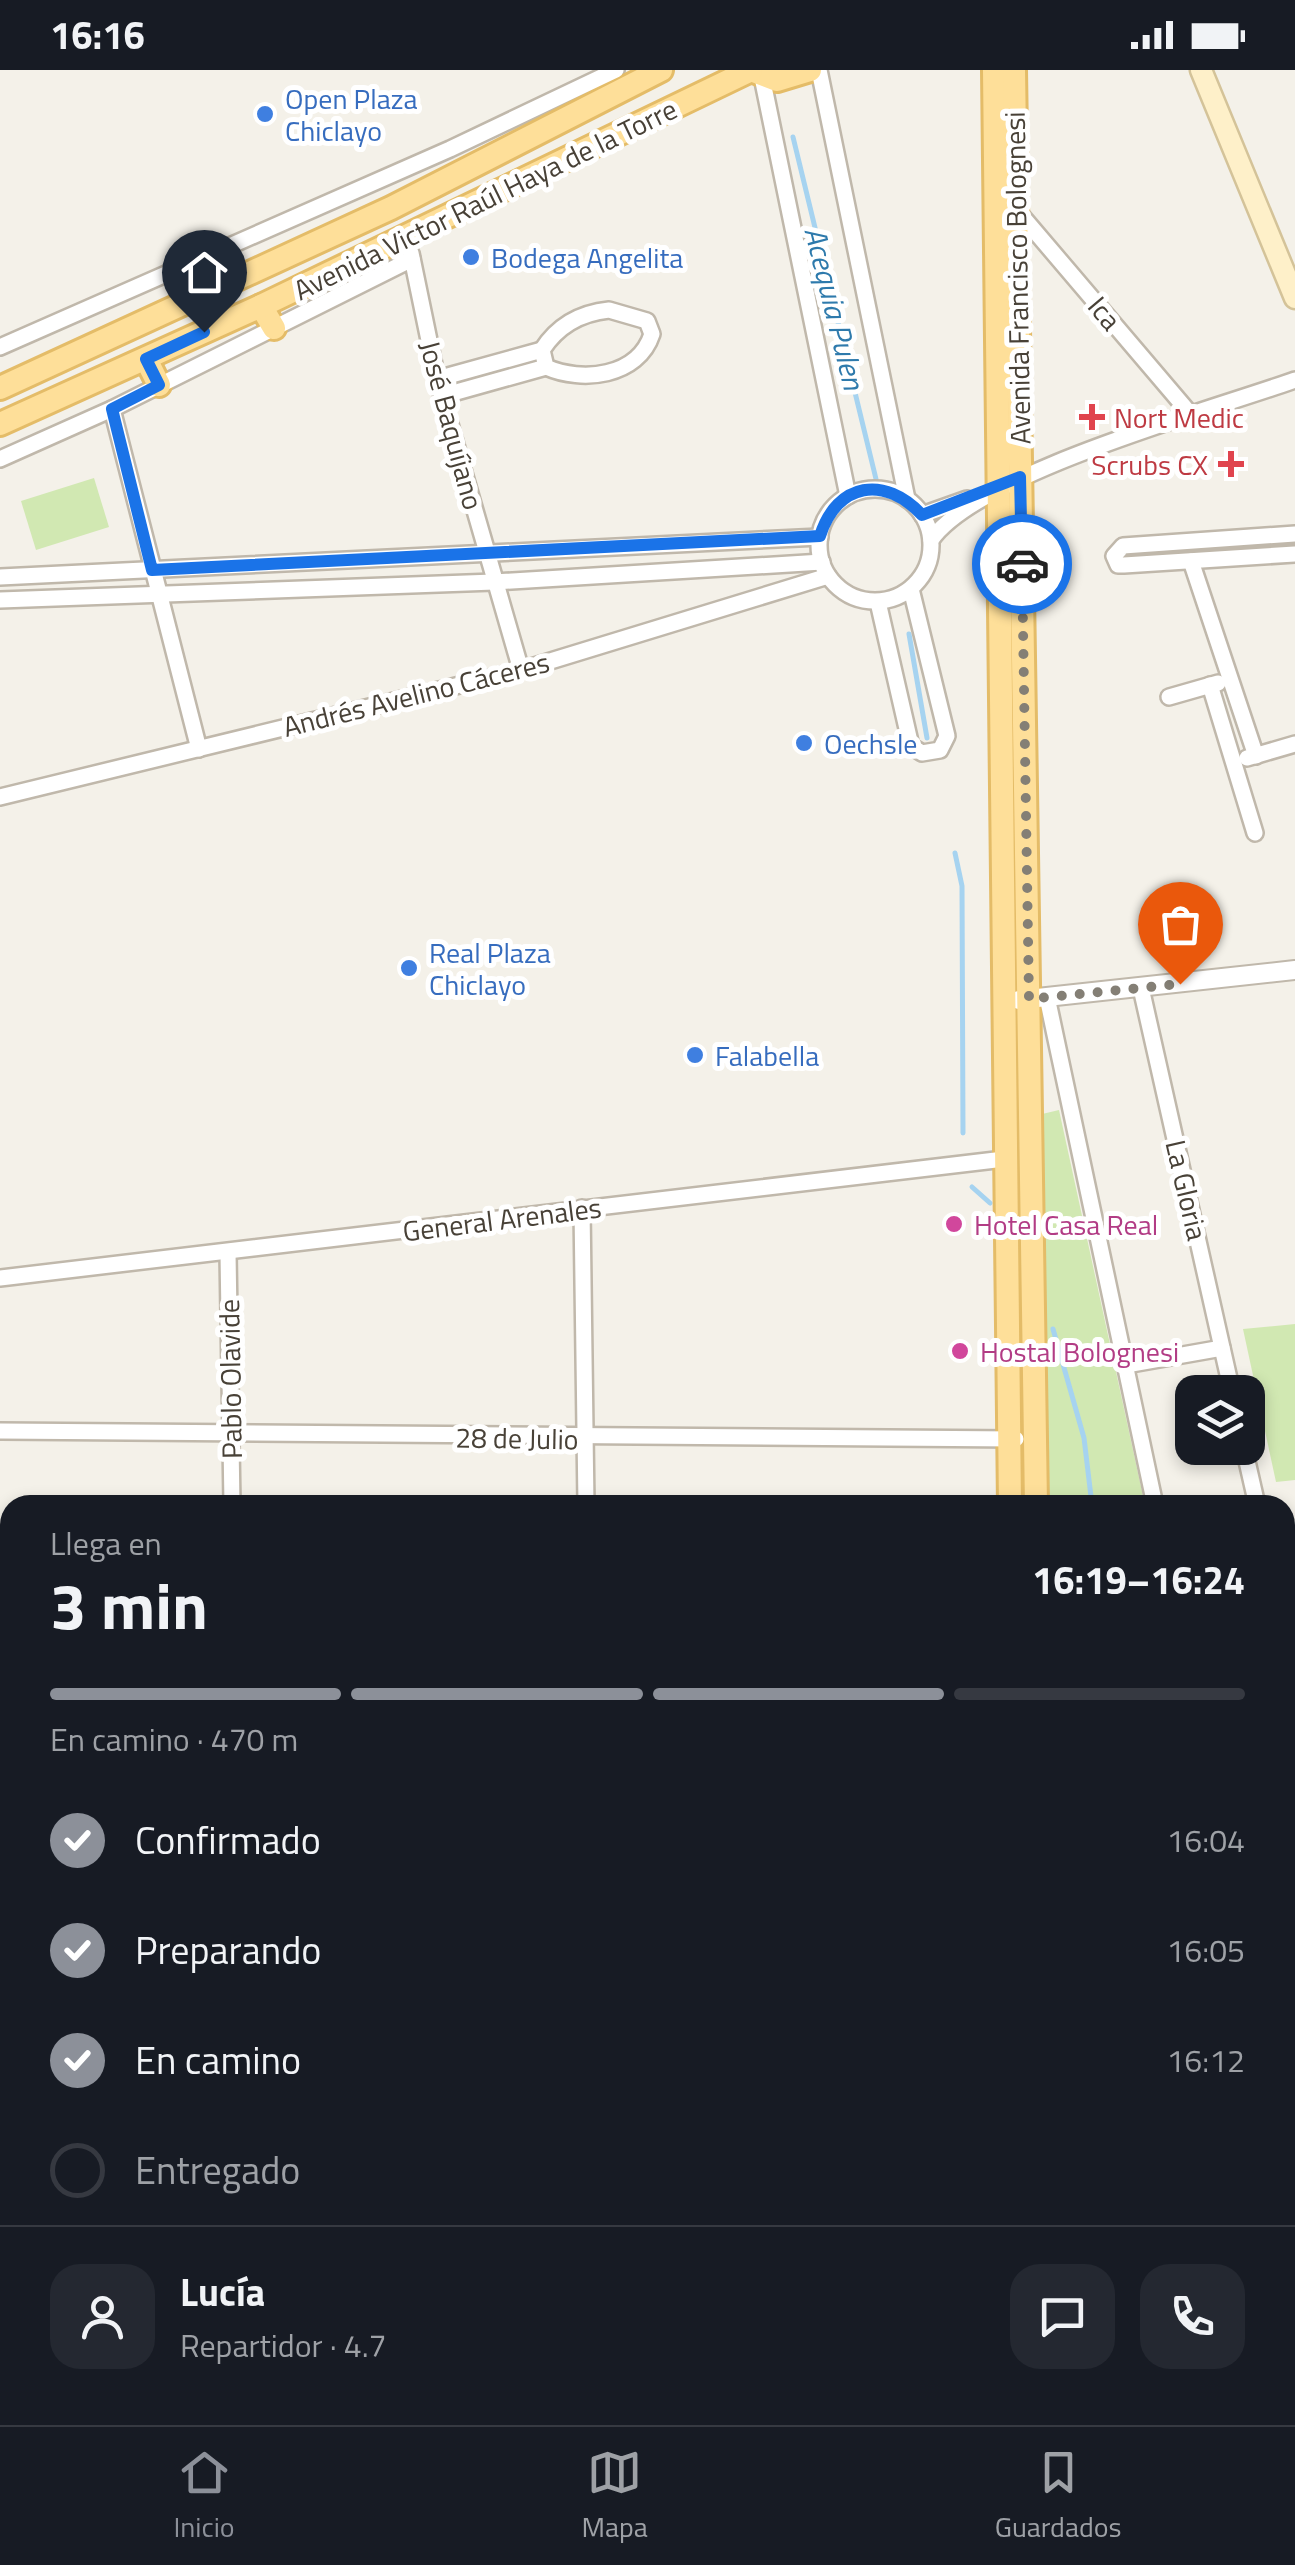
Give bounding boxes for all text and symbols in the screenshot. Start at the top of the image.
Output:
text: 16:16 [50,6,145,64]
place label: Open Plaza Chiclayo [285,77,417,152]
street label: Avenida Victor Raúl Haya de la Torre [286,87,684,311]
marker: Open Plaza Chiclayo [254,103,276,125]
street label: Avenida Francisco Bolognesi [993,111,1041,445]
water label: Acequia Pulen [793,222,878,395]
pin [162,230,247,333]
place label: Bodega Angelita [491,236,683,279]
icon: home [177,245,232,300]
marker: Bodega Angelita [460,246,482,268]
street label: Ica [1078,287,1132,339]
street label: José Baquíjano [409,336,495,514]
place label: Nort Medic [1114,396,1244,439]
marker: Nort Medic [1079,404,1105,430]
place label: Scrubs CX [1091,443,1208,486]
marker: Scrubs CX [1218,451,1244,477]
courier [972,514,1072,614]
icon: car [995,537,1050,592]
street label: Andrés Avelino Cáceres [278,640,554,748]
place label: Oechsle [824,722,918,765]
marker: Oechsle [793,732,815,754]
pin [1138,882,1223,985]
icon: bag [1153,897,1208,952]
place label: Real Plaza Chiclayo [429,931,551,1006]
marker: Real Plaza Chiclayo [398,957,420,979]
place label: Falabella [715,1034,819,1077]
marker: Falabella [684,1044,706,1066]
street label: La Gloria [1155,1135,1219,1245]
street label: General Arenales [400,1185,604,1253]
place label: Hotel Casa Real [974,1203,1158,1246]
marker: Hotel Casa Real [943,1213,965,1235]
street label: Pablo Olavide [207,1299,253,1459]
place label: Hostal Bolognesi [980,1330,1179,1373]
marker: Hostal Bolognesi [949,1340,971,1362]
map controls [1175,1375,1265,1465]
button: layers [1175,1375,1265,1465]
street label: 28 de Julio [455,1415,579,1461]
text: Llega en [50,1519,162,1567]
text: 16:19–16:24 [1032,1551,1245,1609]
text: 3 min [50,1555,208,1654]
text: En camino · 470 m [50,1715,298,1763]
text: Confirmado [135,1811,321,1869]
icon: check [50,1813,105,1868]
text: 16:04 [1166,1816,1245,1864]
text: Preparando [135,1921,321,1979]
icon: check [50,1923,105,1978]
text: 16:05 [1166,1926,1245,1974]
text: En camino [135,2031,301,2089]
icon: check [50,2033,105,2088]
text: 16:12 [1166,2036,1245,2084]
text: Entregado [135,2141,300,2199]
text: Lucía [180,2263,265,2321]
button: person [50,2264,155,2369]
button: chat [1010,2264,1115,2369]
button: phone [1140,2264,1245,2369]
text: Repartidor · 4.7 [180,2321,386,2369]
tab: Inicio [173,2445,235,2548]
tab: Mapa [581,2445,648,2548]
tab: Guardados [995,2445,1122,2548]

